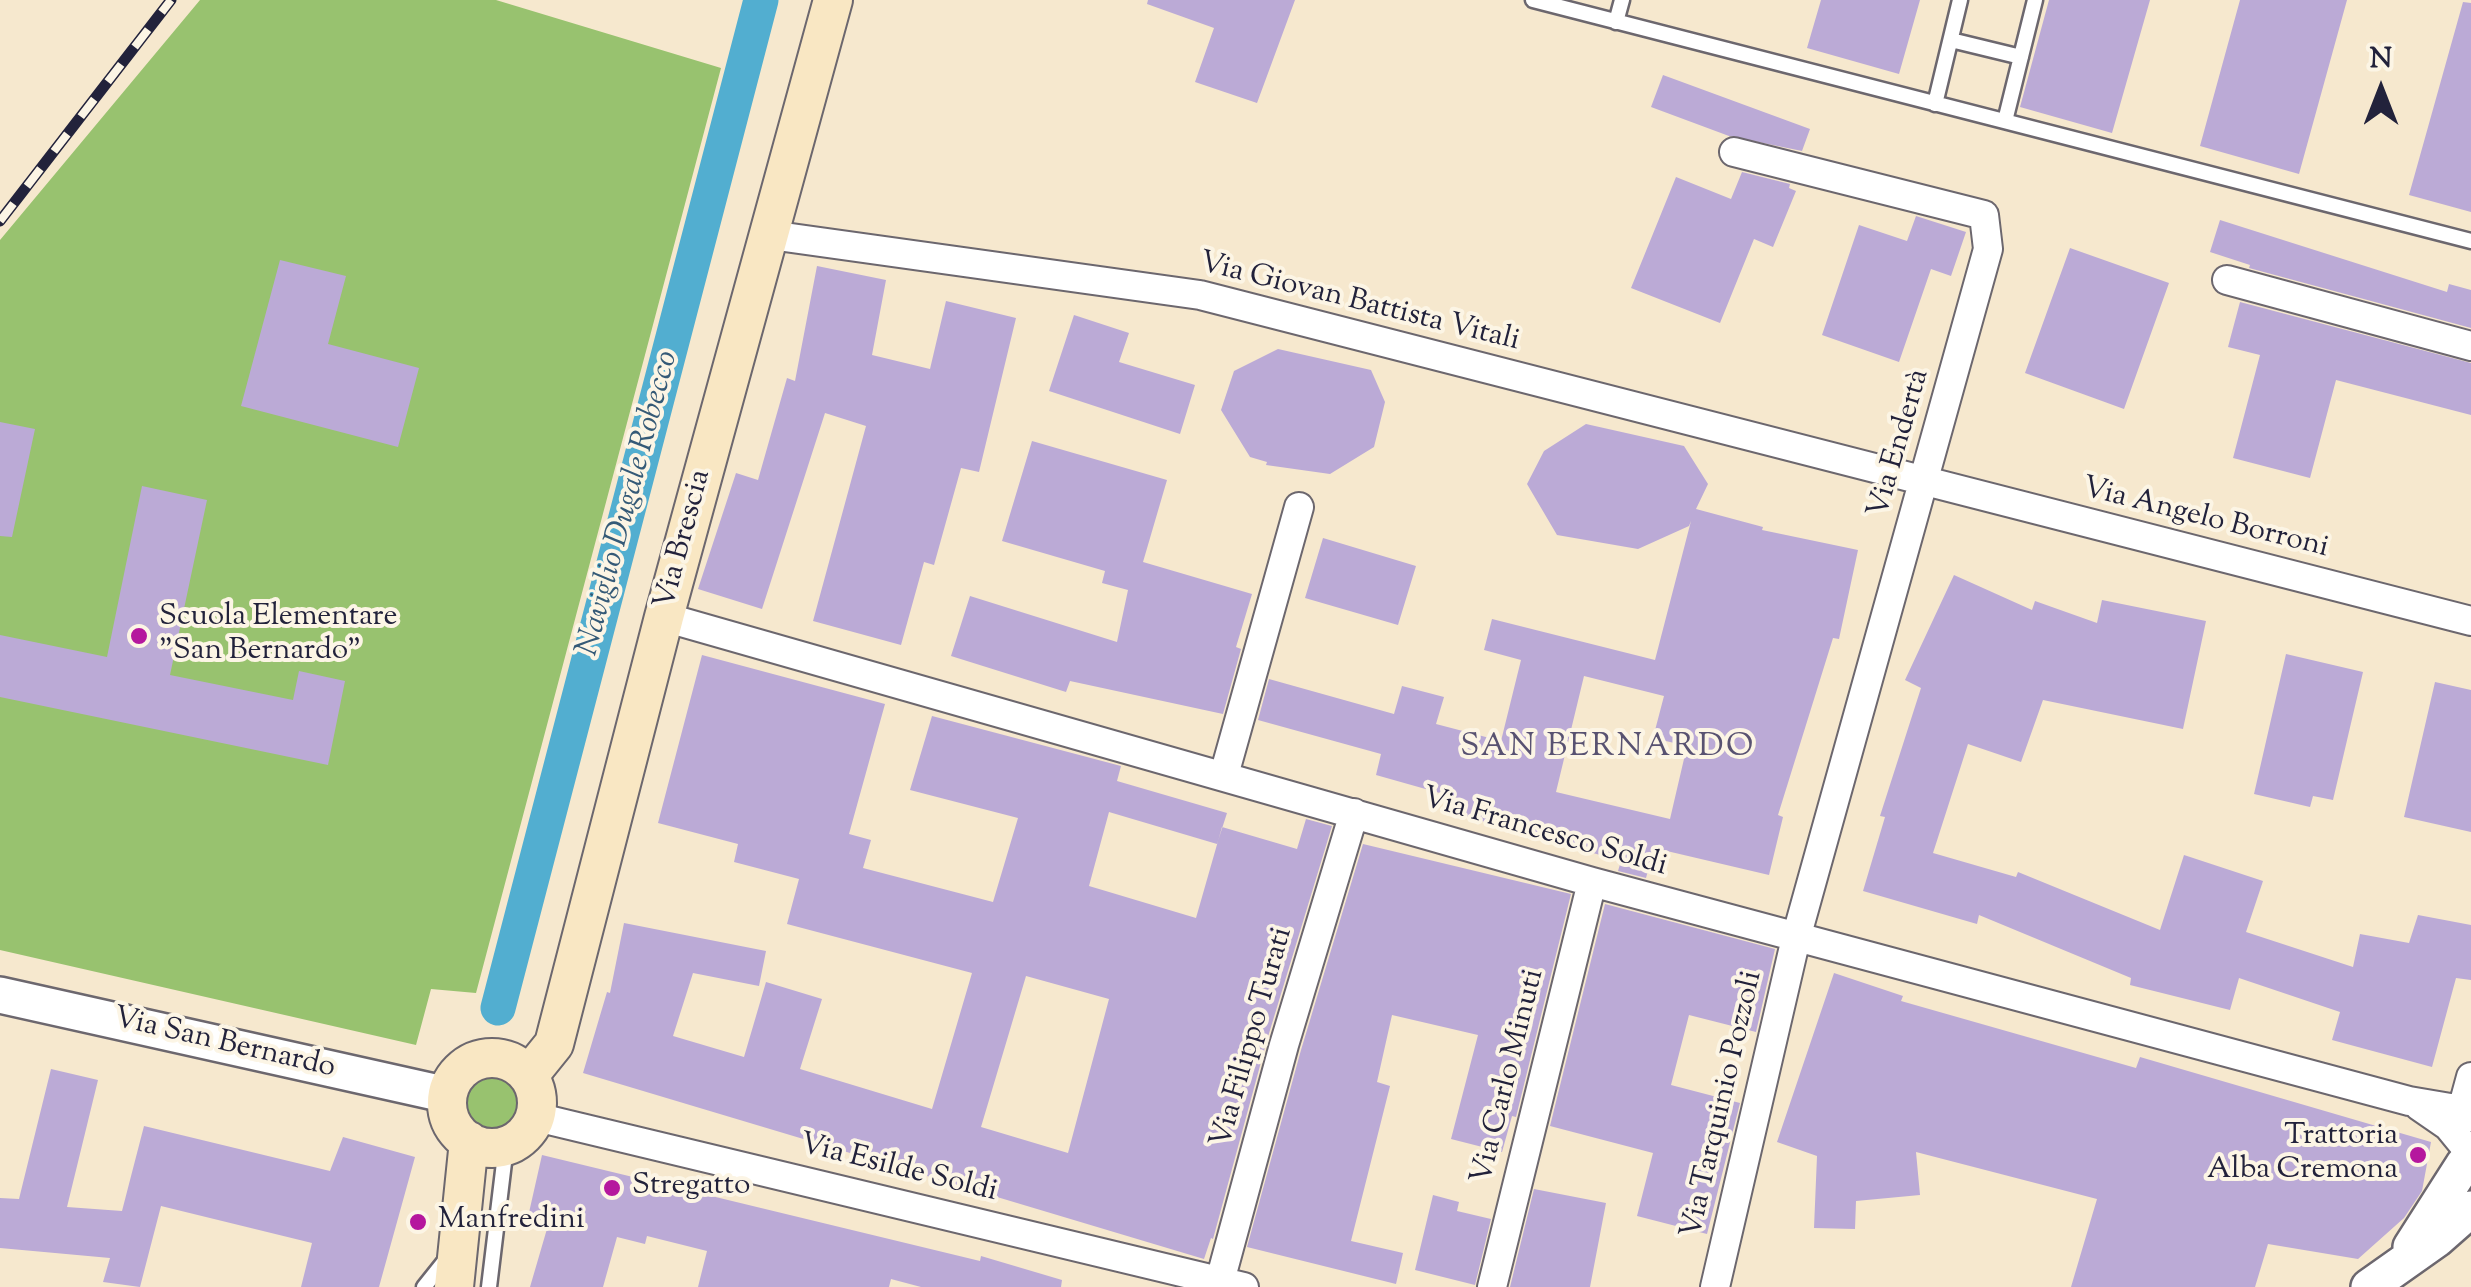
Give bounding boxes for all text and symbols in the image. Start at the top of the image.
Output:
north arrow [2331,40,2431,140]
text: N [2370,40,2392,80]
street label: Via Giovan Battista Vitali [1195,247,1523,361]
water label: Naviglio Dugale Robecco [571,347,689,661]
street label: Via Endertà [1863,366,1939,522]
street label: Via Brescia [649,466,721,614]
street label: Via Angelo Borroni [2078,472,2332,568]
place label: Scuola Elementare "San Bernardo" [159,601,398,672]
marker: Scuola Elementare "San Bernardo" [128,625,150,647]
district label: SAN BERNARDO [1460,731,1756,769]
street label: Via Francesco Soldi [1417,782,1671,886]
street label: Via Filippo Turati [1205,924,1303,1152]
street label: Via Carlo Minuti [1466,966,1554,1188]
street label: Via Tarquinio Pozzoli [1676,968,1772,1242]
street label: Via San Bernardo [110,1002,338,1088]
place label: Trattoria Alba Cremona [2207,1120,2398,1190]
street label: Via Esilde Soldi [795,1128,1001,1212]
marker: Trattoria Alba Cremona [2407,1144,2429,1166]
place label: Stregatto [632,1170,750,1206]
marker: Stregatto [601,1177,623,1199]
place label: Manfredini [438,1204,584,1240]
marker: Manfredini [407,1211,429,1233]

